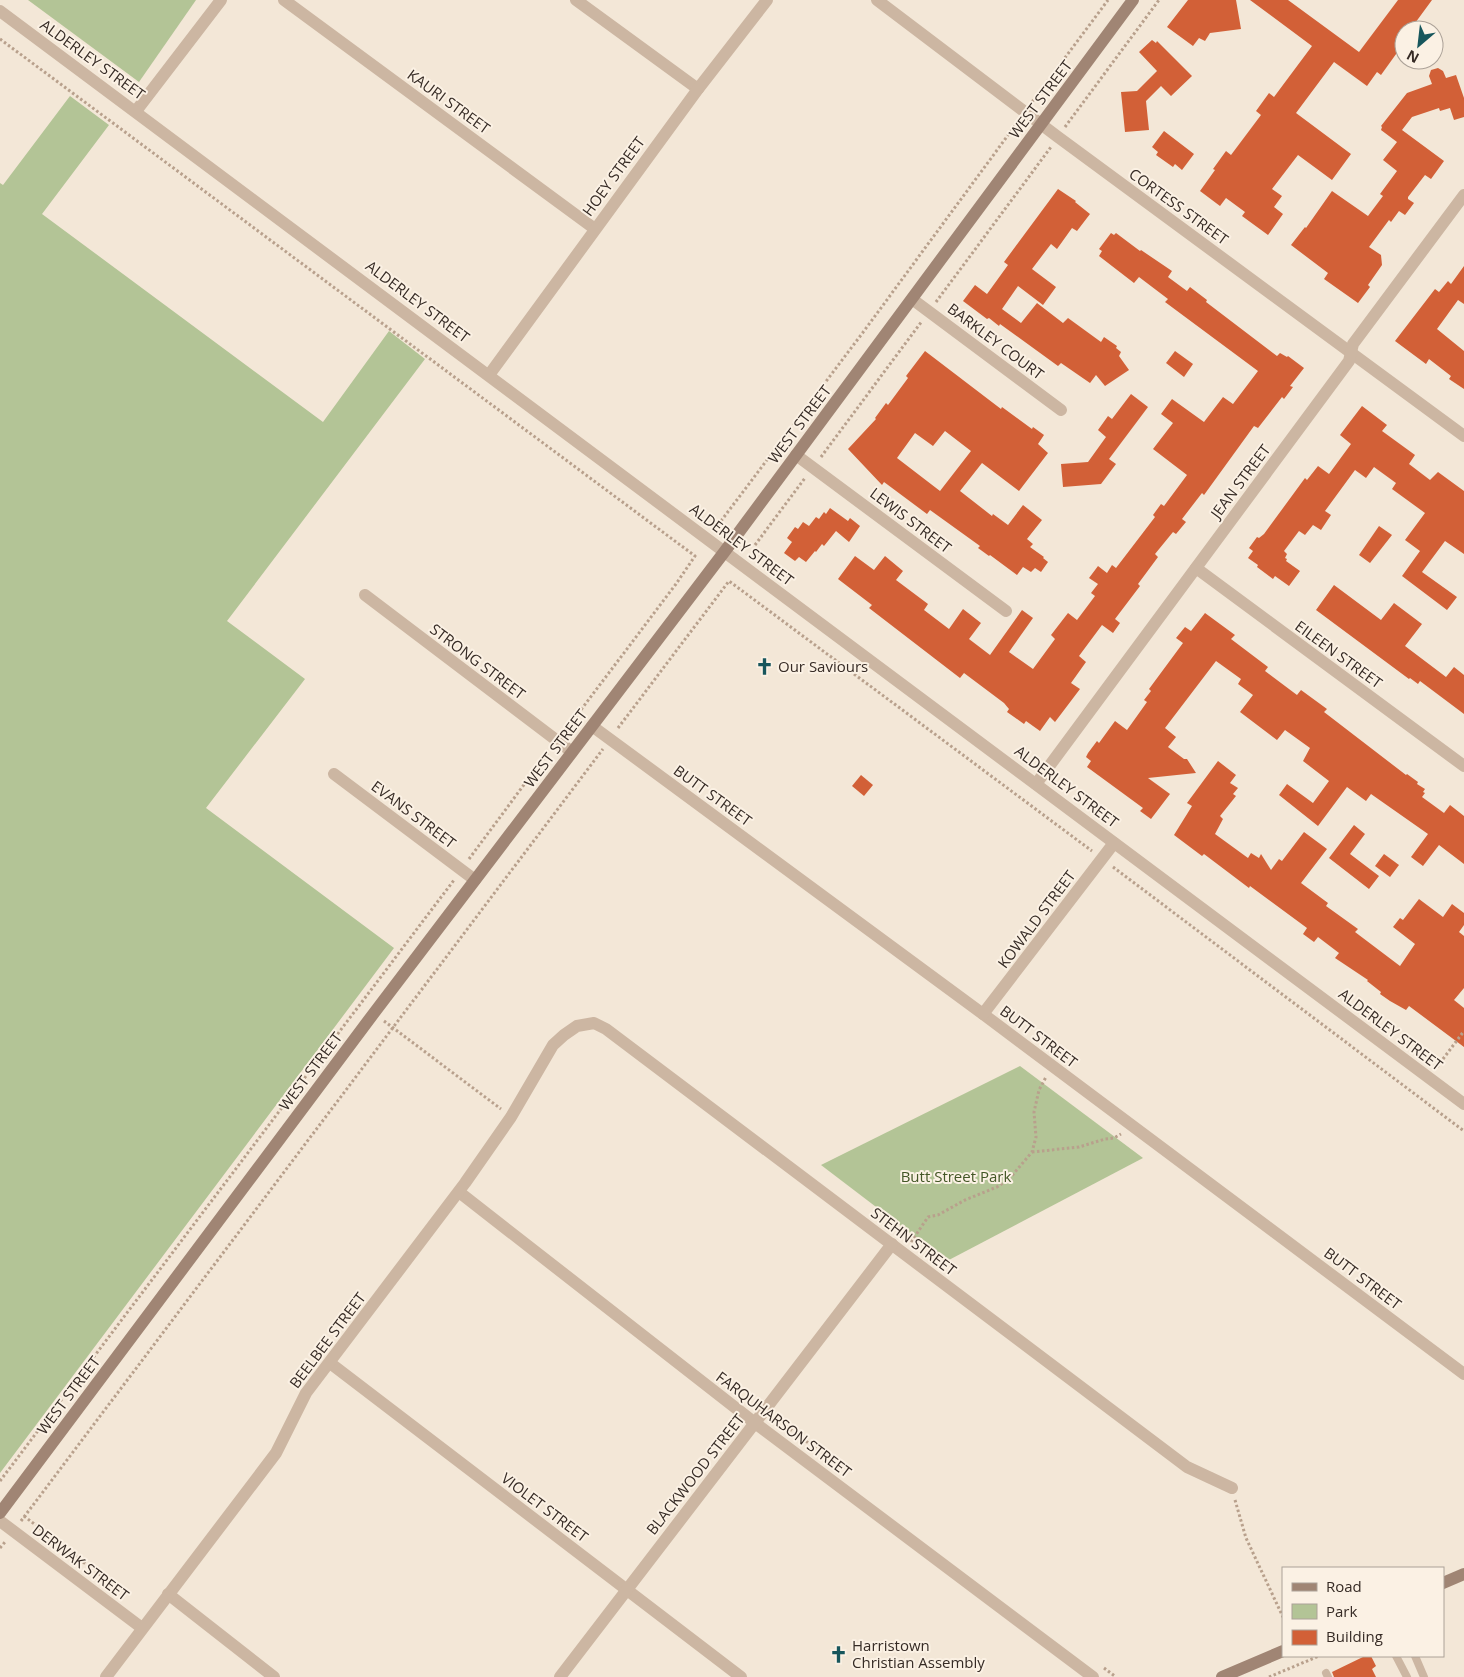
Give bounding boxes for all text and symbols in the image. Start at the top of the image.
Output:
street label: ALDERLEY STREET [37,14,150,104]
north arrow [1394,20,1444,70]
text: N [1403,46,1422,68]
street label: WEST STREET [1004,55,1076,142]
street label: KAURI STREET [404,64,495,138]
street label: HOEY STREET [577,131,649,220]
street label: CORTESS STREET [1125,163,1233,249]
street label: ALDERLEY STREET [362,255,474,347]
street label: BARKLEY COURT [944,298,1049,384]
street label: WEST STREET [763,380,835,467]
street label: JEAN STREET [1204,439,1275,524]
street label: LEWIS STREET [866,483,956,558]
street label: ALDERLEY STREET [686,498,798,590]
street label: EILEEN STREET [1292,616,1387,693]
street label: STRONG STREET [426,619,530,704]
church icon: Our Saviours [754,656,774,676]
place label: Our Saviours [778,656,868,676]
street label: WEST STREET [519,704,591,791]
street label: ALDERLEY STREET [1011,740,1123,832]
street label: BUTT STREET [670,760,757,830]
street label: EVANS STREET [368,776,461,853]
street label: KOWALD STREET [993,865,1080,972]
street label: ALDERLEY STREET [1335,983,1447,1075]
street label: BUTT STREET [996,1000,1082,1072]
street label: WEST STREET [274,1027,346,1114]
park label: Butt Street Park [901,1166,1011,1186]
street label: STEHN STREET [867,1202,961,1280]
street label: BUTT STREET [1320,1242,1406,1314]
street label: BEELBEE STREET [284,1287,370,1392]
street label: WEST STREET [32,1351,104,1438]
street label: FARQUHARSON STREET [712,1366,856,1482]
street label: BLACKWOOD STREET [641,1409,749,1539]
street label: VIOLET STREET [498,1468,593,1547]
street label: DERWAK STREET [29,1519,134,1605]
legend [1282,1567,1444,1657]
text: Road [1326,1576,1362,1596]
text: Park [1326,1601,1357,1621]
text: Building [1326,1626,1383,1646]
place label: Harristown Christian Assembly [852,1635,985,1672]
church icon: Harristown Christian Assembly [828,1644,848,1664]

